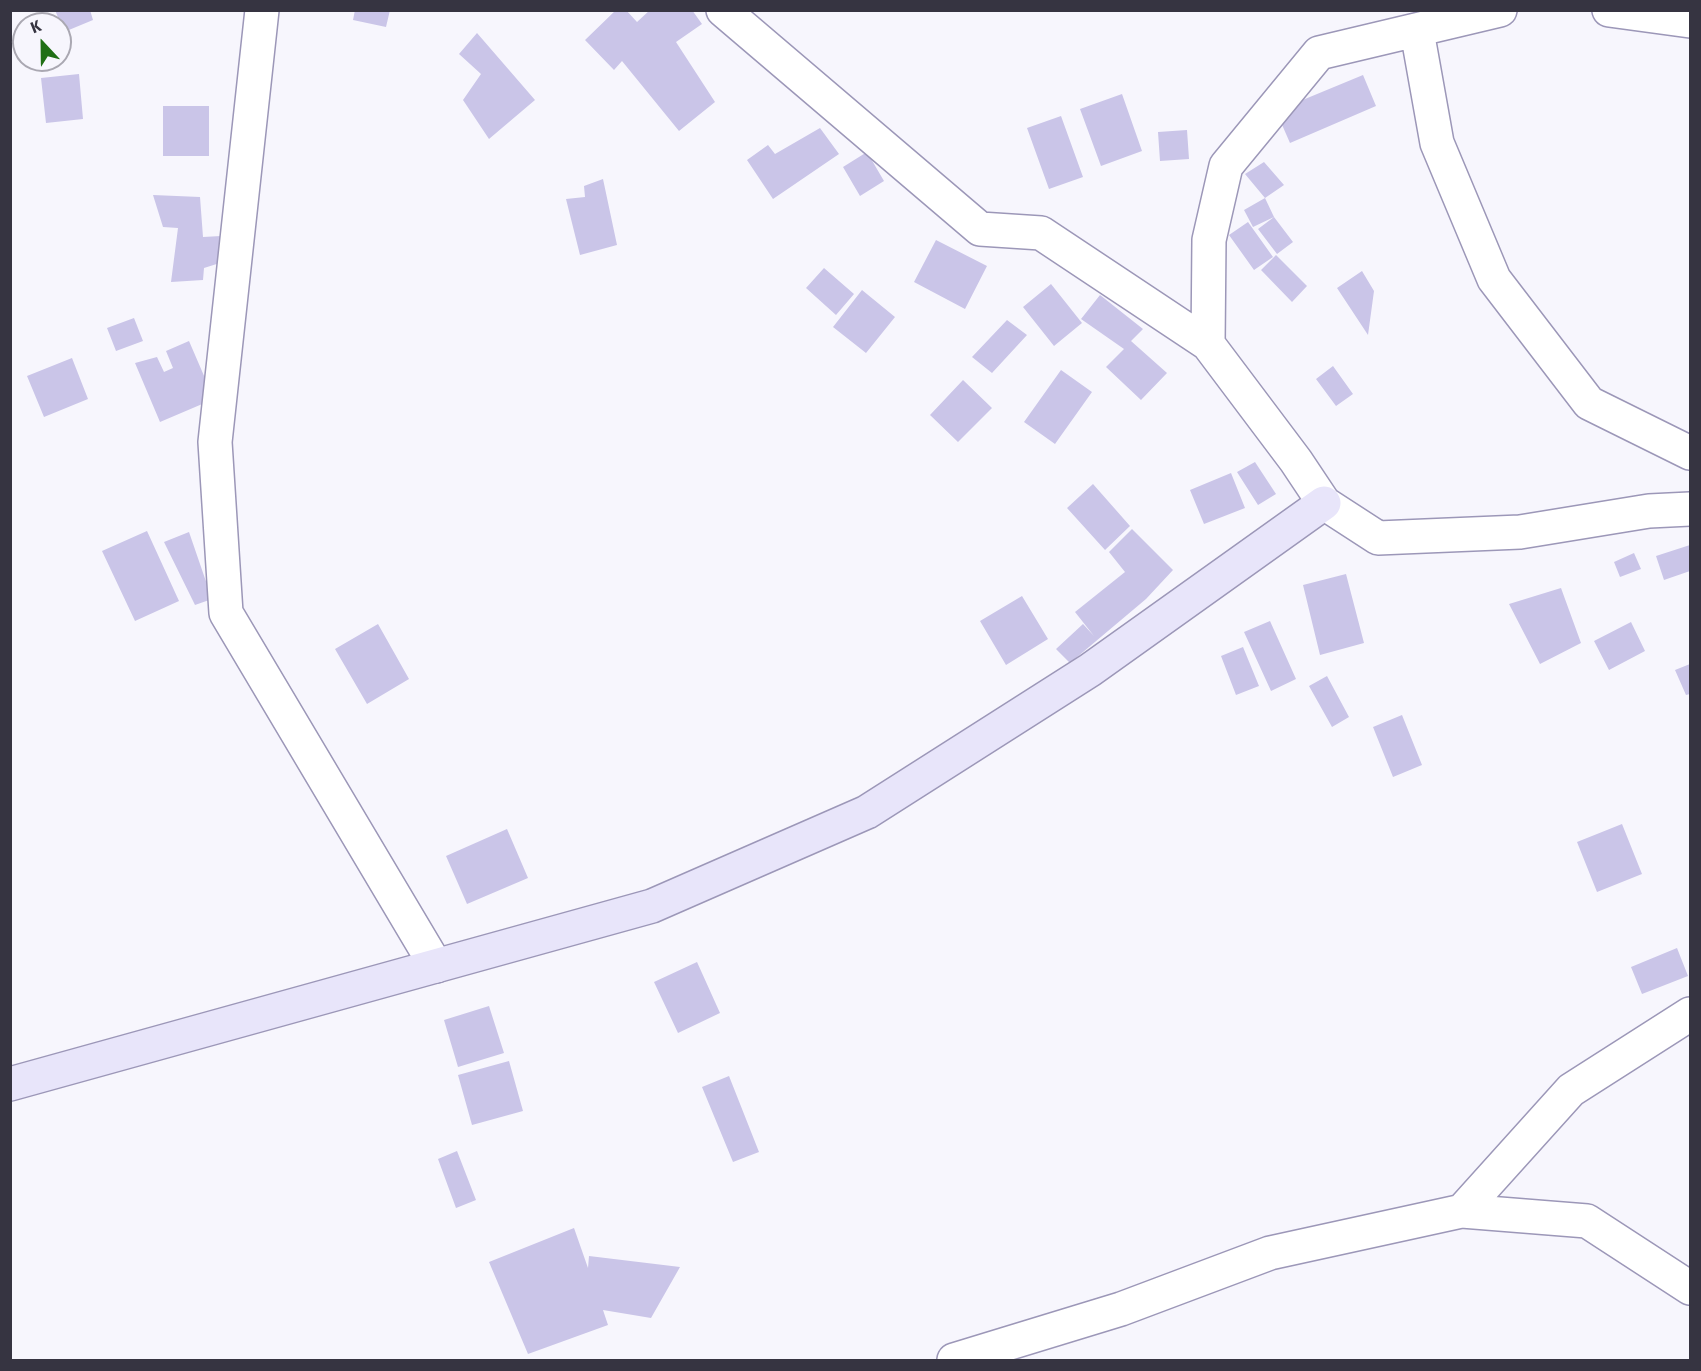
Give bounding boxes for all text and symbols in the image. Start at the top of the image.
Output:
north arrow [12,12,72,72]
text: K [28,16,44,37]

